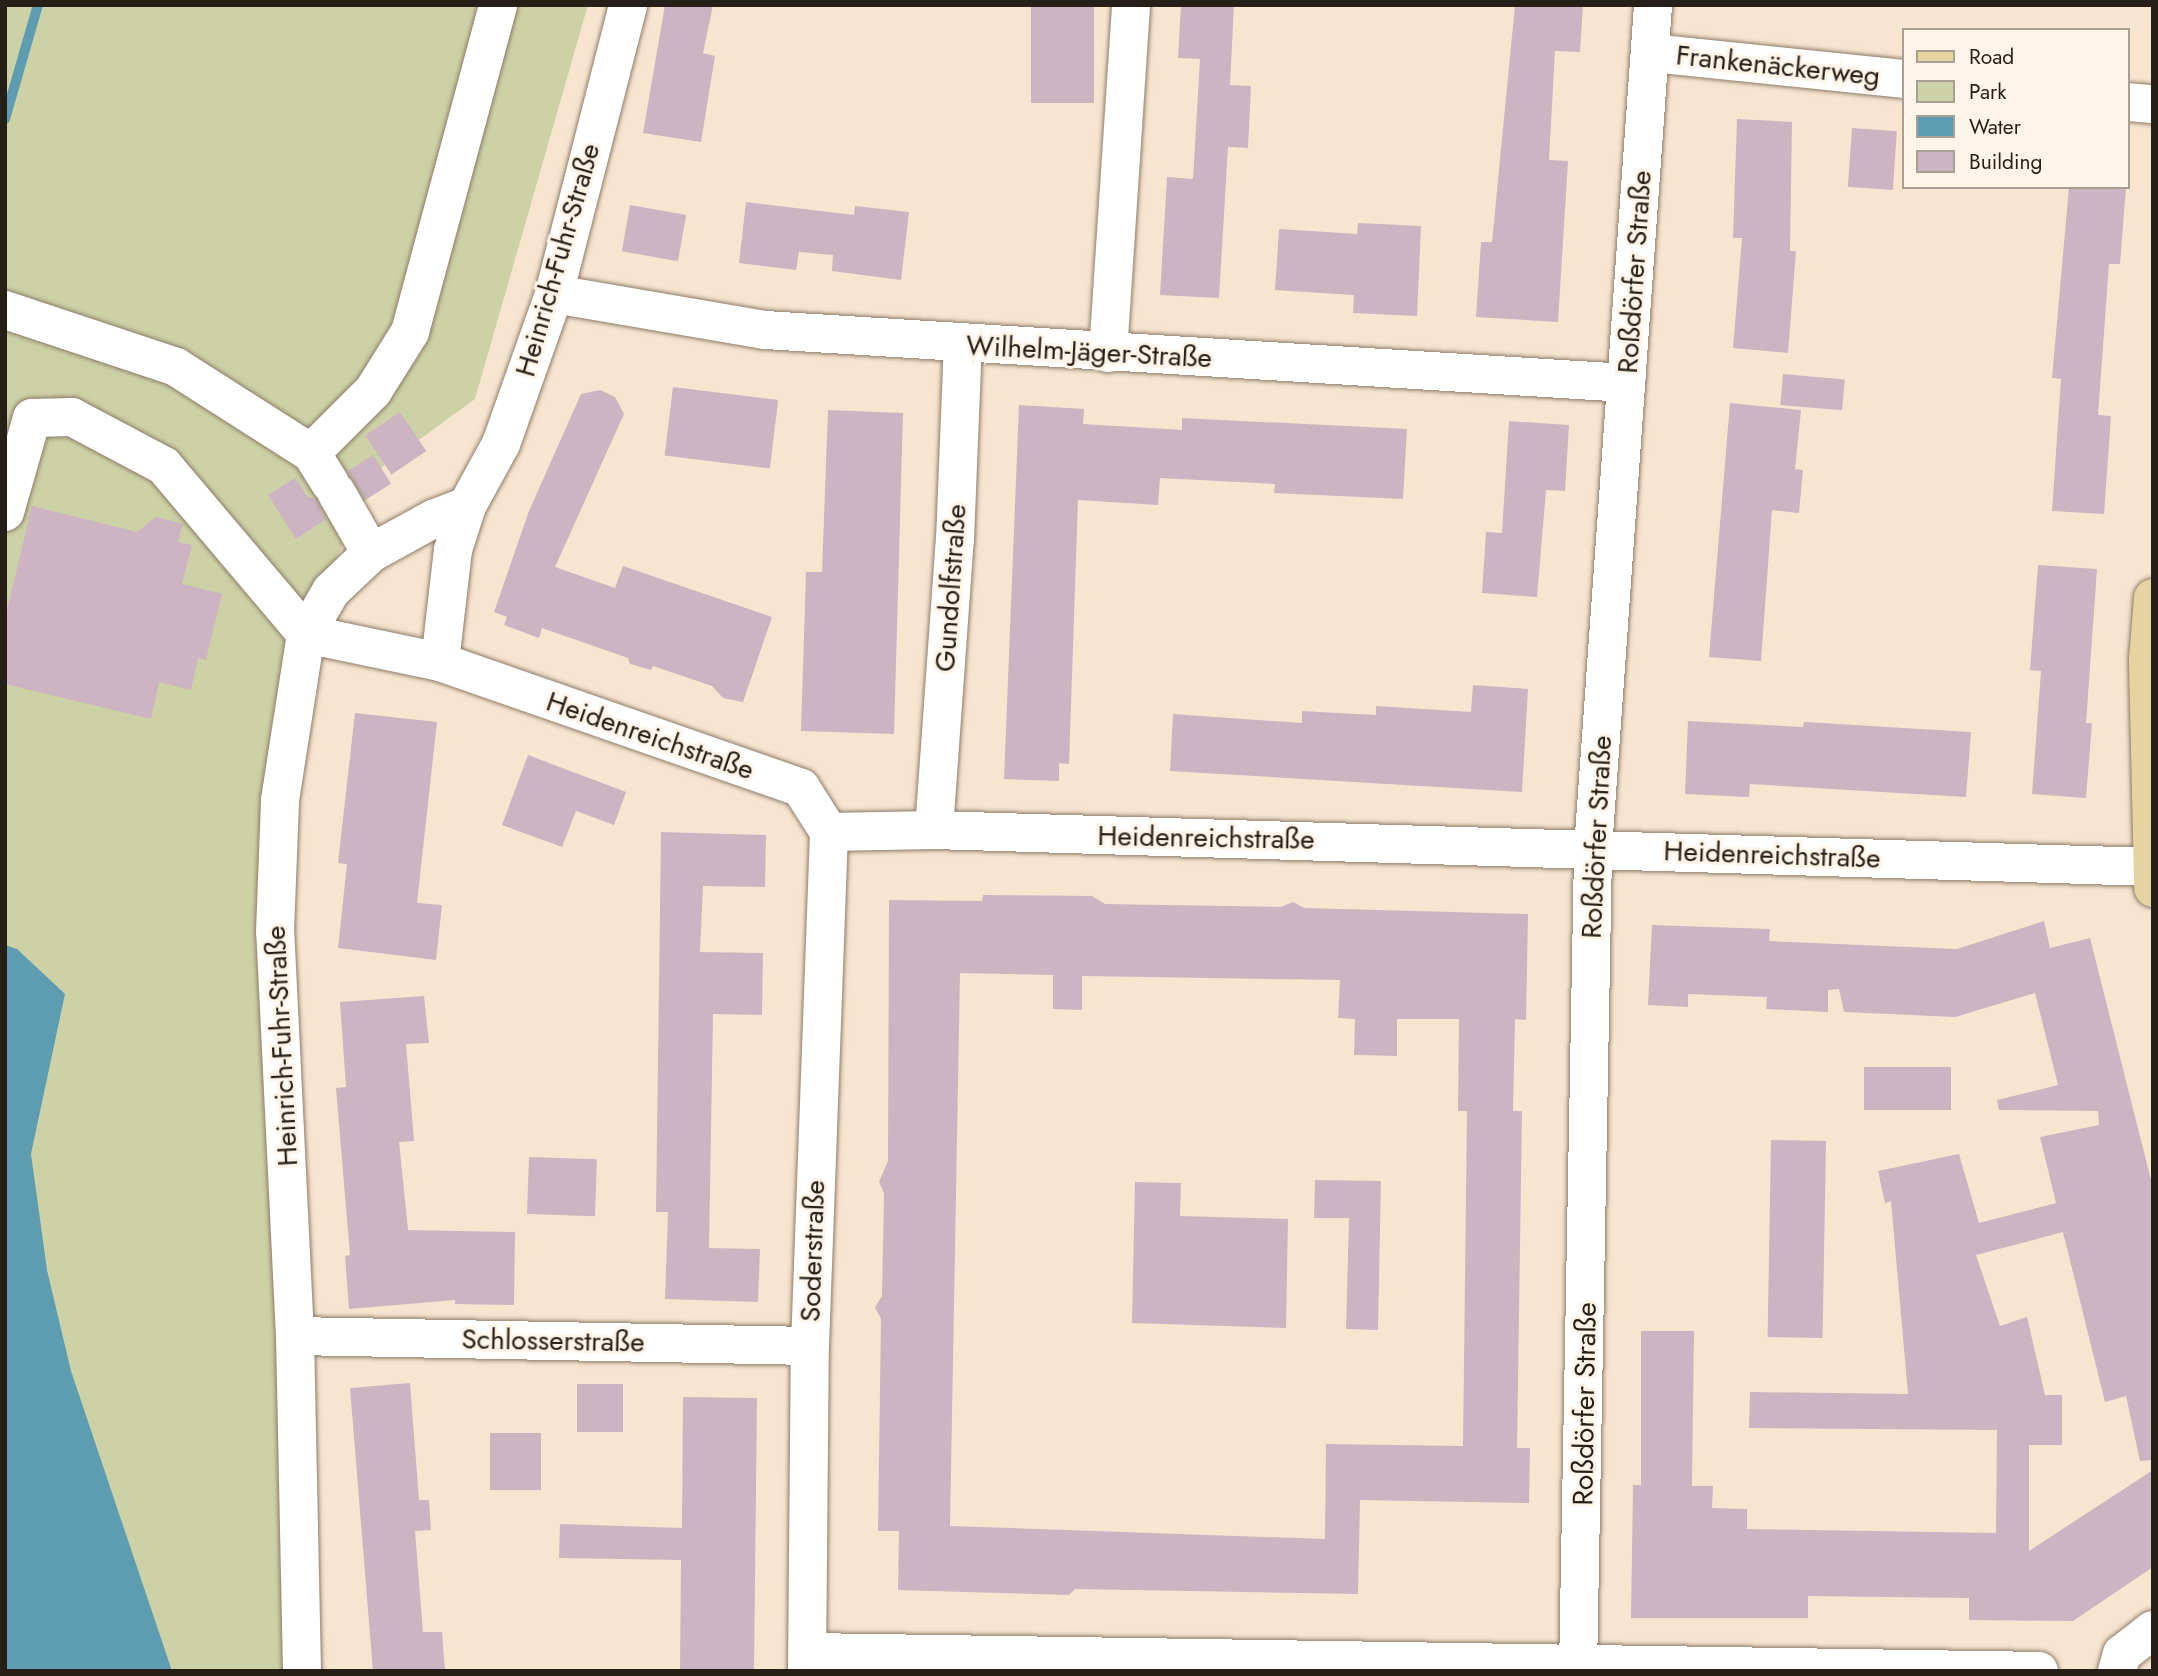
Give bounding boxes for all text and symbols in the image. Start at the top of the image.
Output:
legend [1902,28,2130,189]
street label: Frankenäckerweg [1674,39,1882,93]
text: Road [1969,42,2014,72]
text: Park [1969,77,2006,107]
text: Water [1969,112,2021,142]
street label: Heinrich-Fuhr-Straße [509,140,607,380]
text: Building [1969,147,2042,177]
street label: Roßdörfer Straße [1611,169,1659,375]
street label: Wilhelm-Jäger-Straße [965,329,1213,375]
street label: Gundolfstraße [928,503,974,673]
street label: Heidenreichstraße [542,685,758,787]
street label: Roßdörfer Straße [1575,735,1619,939]
street label: Heidenreichstraße [1097,819,1315,857]
street label: Heidenreichstraße [1663,834,1881,876]
street label: Heinrich-Fuhr-Straße [259,925,305,1167]
street label: Soderstraße [794,1179,832,1323]
street label: Roßdörfer Straße [1566,1302,1604,1506]
street label: Schlosserstraße [461,1323,645,1359]

